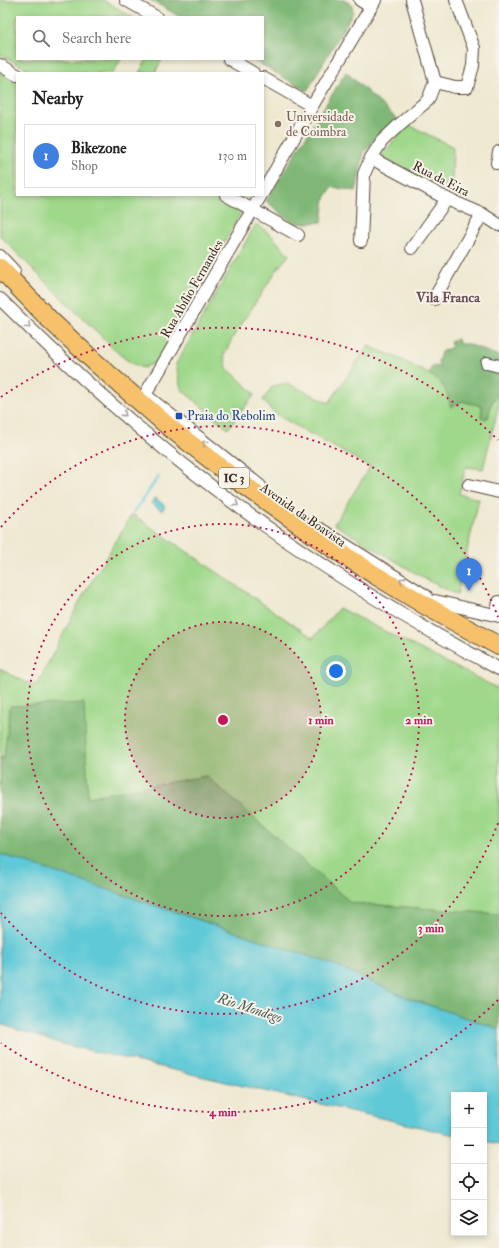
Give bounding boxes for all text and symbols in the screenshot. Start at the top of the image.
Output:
search box [16,16,264,60]
icon: search [30,27,52,49]
text: Search here [62,29,131,48]
text: Nearby [32,88,83,109]
place label: Universidade de Coimbra [286,109,354,140]
marker: Universidade de Coimbra [273,119,283,129]
text: Bikezone [71,139,126,158]
text: 1 [44,148,48,164]
text: 130 m [218,148,247,164]
text: Shop [71,158,98,174]
street label: Rua da Eira [410,158,473,200]
street label: Rua Abílio Fernandes [157,237,227,341]
district label: Vila Franca [415,289,481,306]
one-way arrow [23,321,31,329]
place label: Praia do Rebolim [187,408,276,424]
one-way arrow [119,410,126,417]
marker: Praia do Rebolim [174,411,184,421]
one-way arrow [202,441,210,448]
road number: IC 3 [219,468,249,488]
street label: Avenida da Boavista [256,479,349,551]
one-way arrow [232,500,239,507]
pin: 1 [456,558,482,591]
one-way arrow [399,578,406,585]
your location [326,661,346,681]
centre of rings [216,713,230,727]
text: 1 min [308,713,335,728]
text: 2 min [405,713,433,728]
text: 3 min [418,921,445,936]
water label: Rio Mondego [214,989,285,1026]
map controls [451,1092,487,1236]
button: + [451,1092,487,1128]
text: 4 min [208,1105,238,1120]
button: − [451,1128,487,1164]
button: locate [451,1164,487,1200]
button: layers [451,1200,487,1236]

